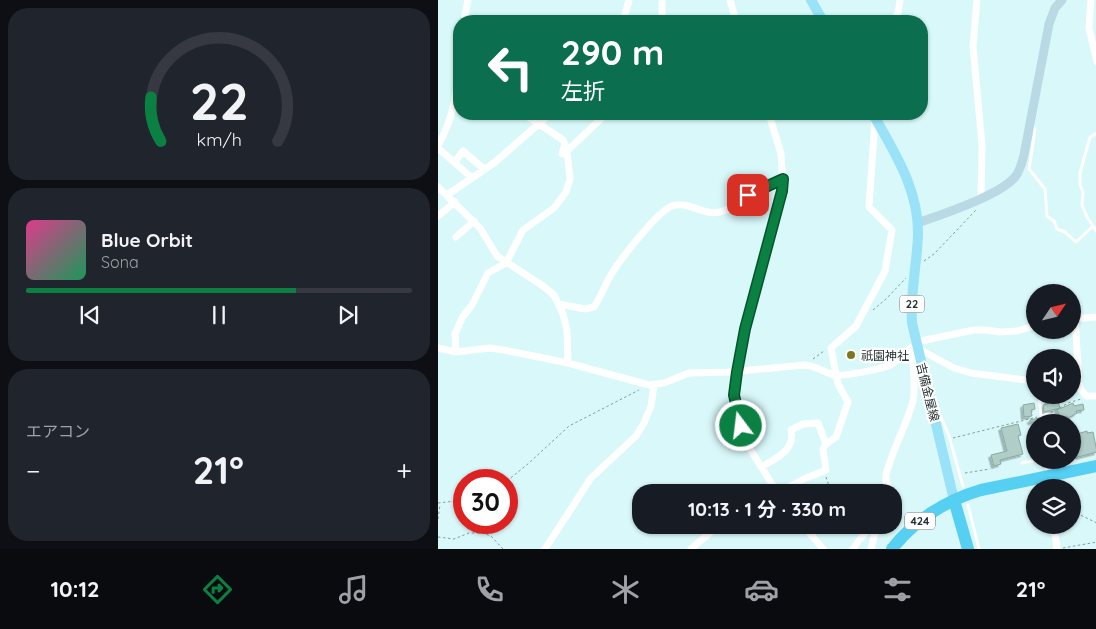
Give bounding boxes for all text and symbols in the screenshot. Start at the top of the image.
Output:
text: 290 m [561,30,664,74]
icon: left [478,35,543,100]
text: 22 [189,68,249,133]
text: 左折 [561,77,605,105]
text: km/h [196,128,242,150]
pin [727,174,769,216]
icon: arrive [734,181,762,209]
text: Blue Orbit [101,228,193,252]
text: Sona [101,252,139,272]
north arrow [1026,284,1080,339]
map controls [1026,284,1081,534]
road number: 22 [900,296,924,312]
icon: previous [76,301,104,329]
icon: pause [205,301,233,329]
icon: next [334,301,362,329]
place label: 祇園神社 [861,348,909,363]
marker: 祇園神社 [845,349,857,361]
button: sound [1026,349,1081,404]
street label: 吉備金屋線 [913,361,943,423]
position arrow [714,399,766,451]
button: search [1026,414,1081,469]
text: エアコン [26,421,90,441]
text: 21° [193,446,244,494]
text: − [26,453,41,488]
text: + [396,453,412,488]
speed limit sign: 30 [453,469,518,534]
button: layers [1026,479,1081,534]
text: 10:13 · 1 分 · 330 m [688,497,846,521]
road number: 424 [905,512,935,530]
icon: directions [200,572,235,607]
icon: music [336,572,371,607]
icon: phone [472,572,507,607]
icon: climate [608,572,643,607]
icon: car [744,572,779,607]
icon: filters [880,572,915,607]
text: 10:12 [50,575,100,603]
text: 21° [1016,575,1045,603]

